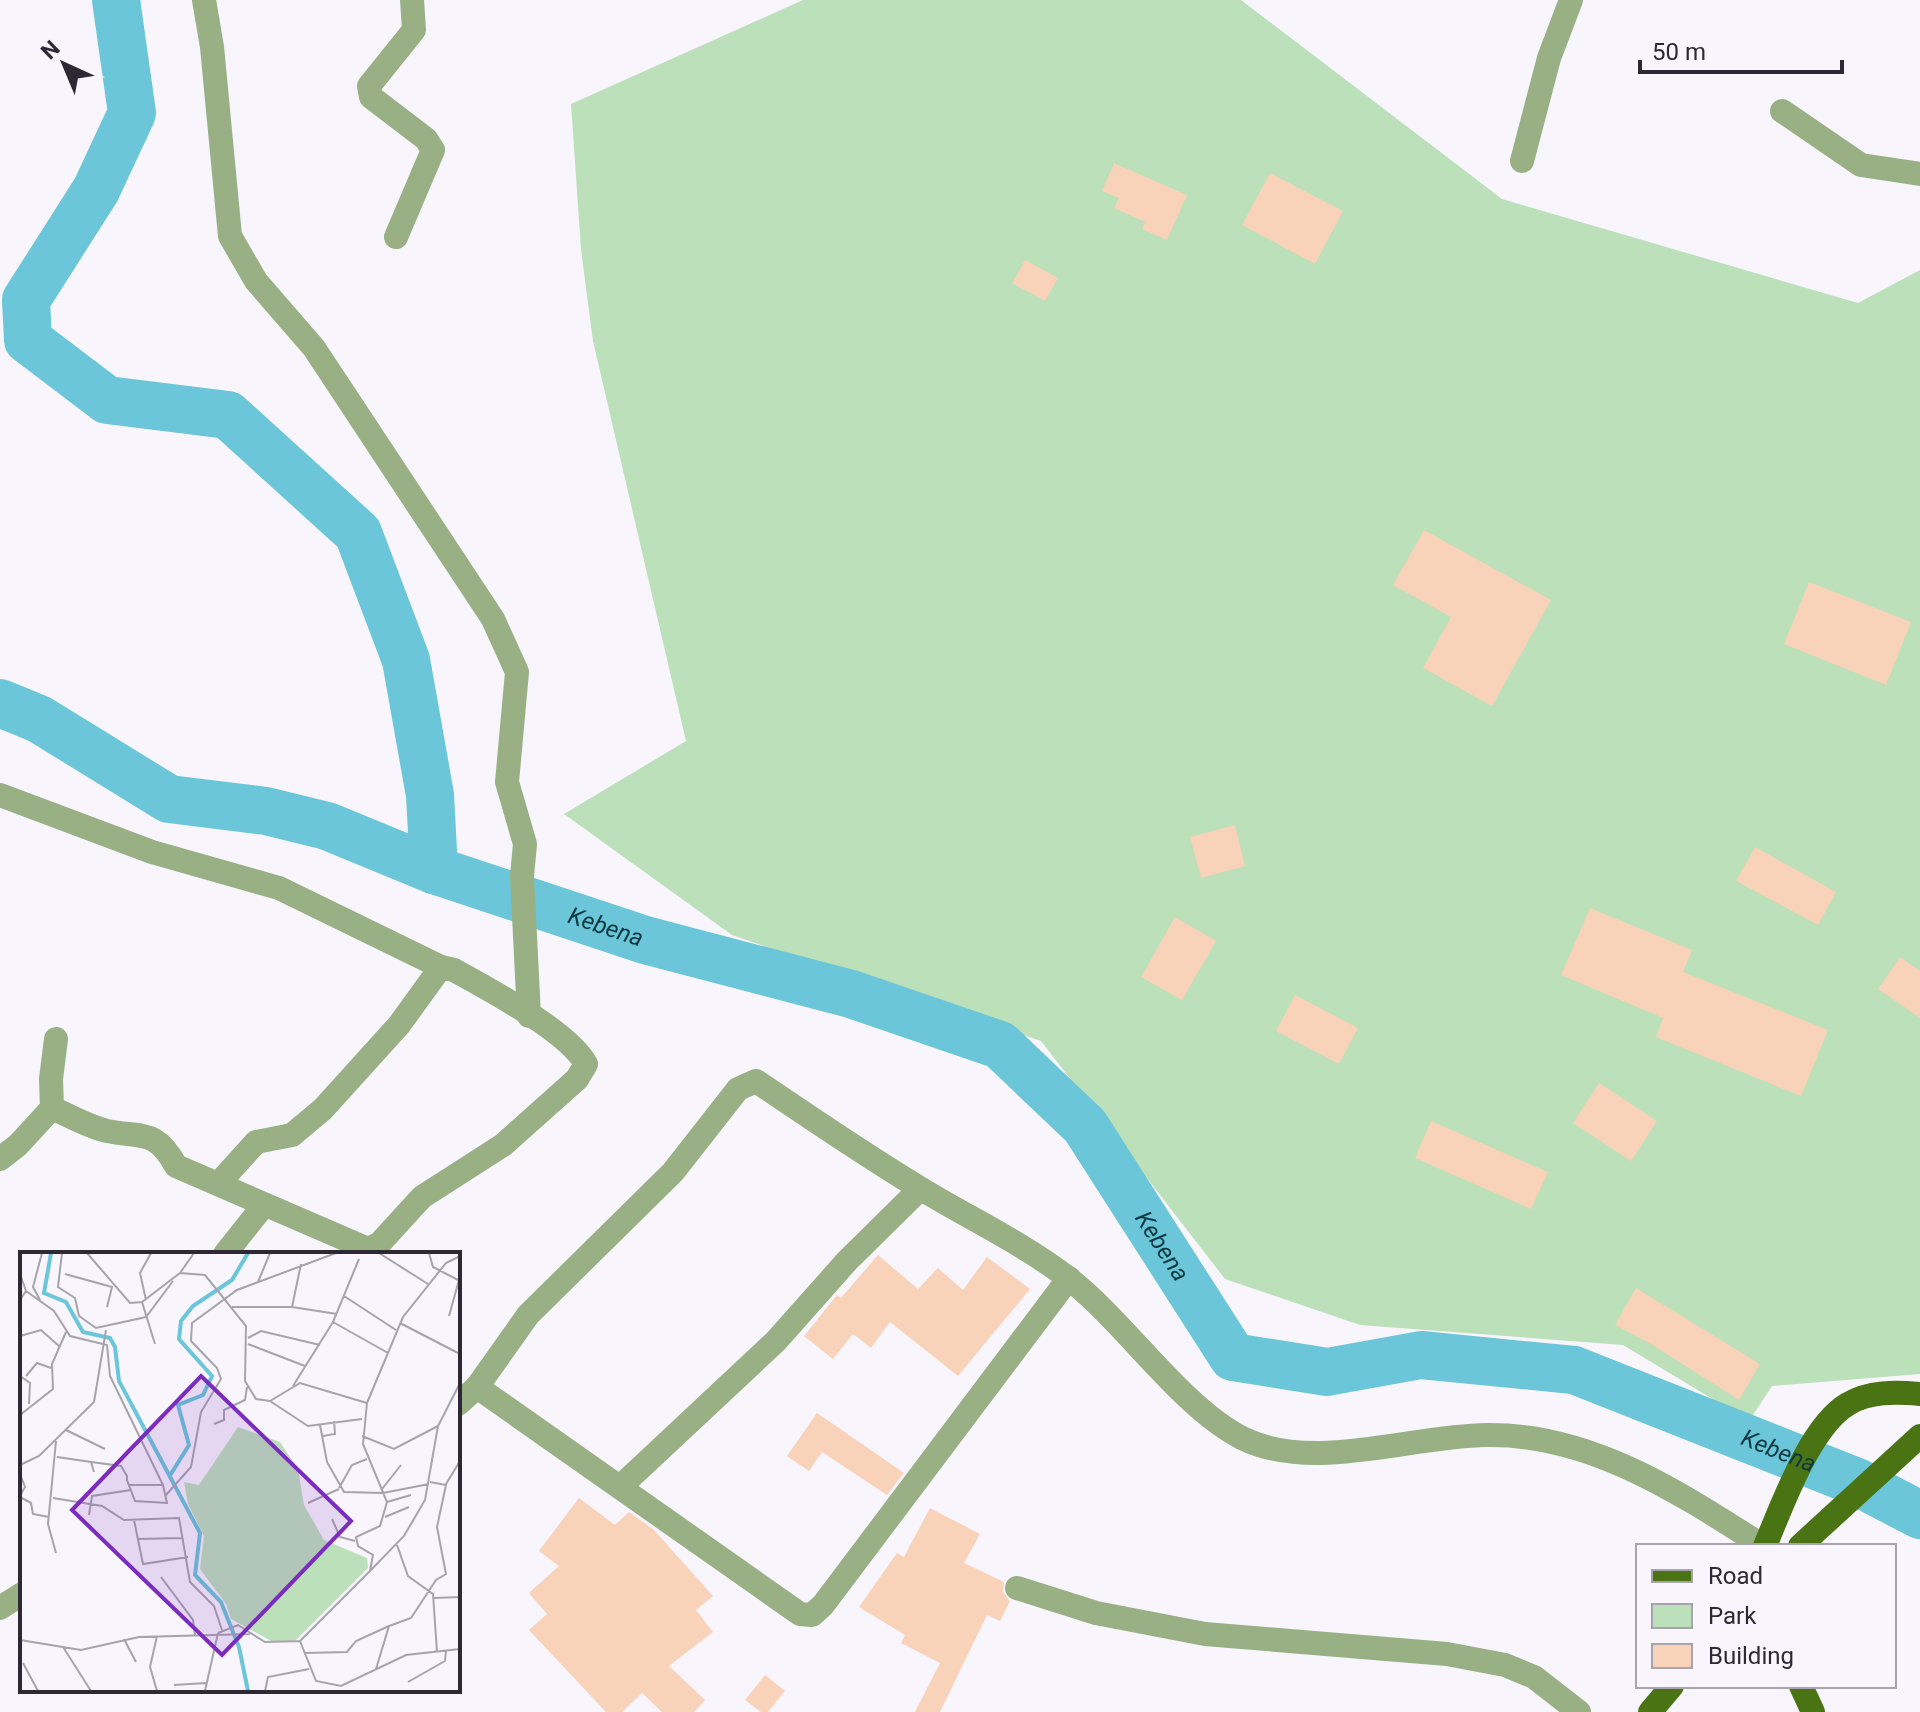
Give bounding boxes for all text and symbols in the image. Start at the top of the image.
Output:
north arrow [24,24,104,104]
scale bar [1640,24,1842,74]
text: N [36,36,65,64]
text: 50 m [1652,38,1706,66]
water label: Kebena [565,901,647,952]
water label: Kebena [1129,1206,1195,1286]
inset map [20,1252,460,1692]
water label: Kebena [1737,1424,1820,1478]
legend [1636,1544,1896,1688]
text: Road [1708,1562,1763,1590]
text: Park [1708,1602,1757,1630]
text: Building [1708,1642,1794,1670]

